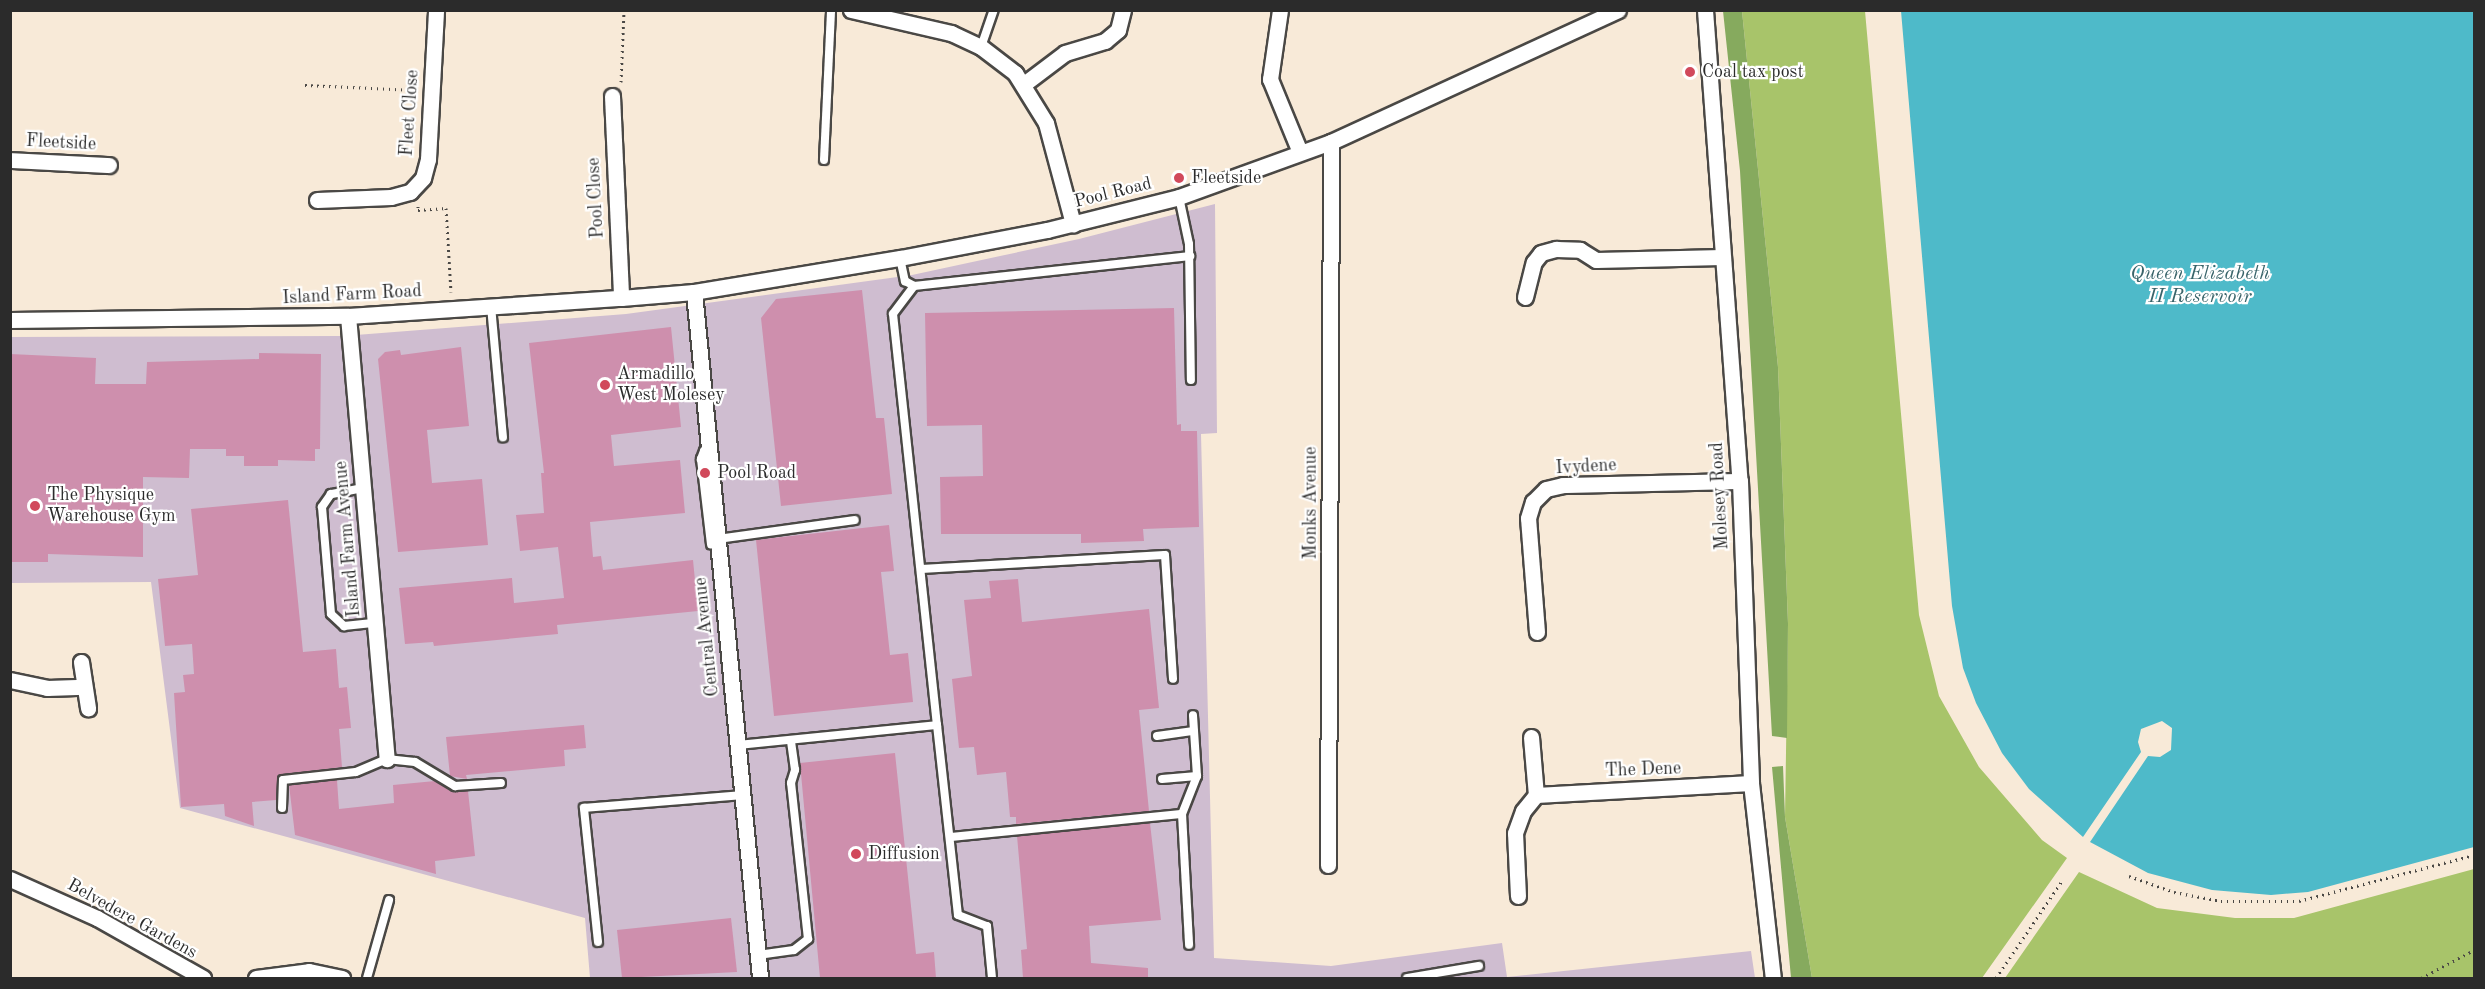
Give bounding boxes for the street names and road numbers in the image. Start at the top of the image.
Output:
street label: Fleet Close [396,69,424,157]
street label: Fleetside [25,130,97,156]
street label: Pool Close [583,157,609,239]
street label: Pool Road [1072,173,1154,213]
street label: Island Farm Road [282,281,422,309]
street label: Molesey Road [1706,442,1734,550]
street label: Monks Avenue [1300,446,1322,560]
street label: Ivydene [1555,455,1617,479]
street label: Island Farm Avenue [330,460,366,618]
street label: Central Avenue [690,576,724,698]
street label: The Dene [1605,758,1681,782]
street label: Belvedere Gardens [63,874,201,964]

